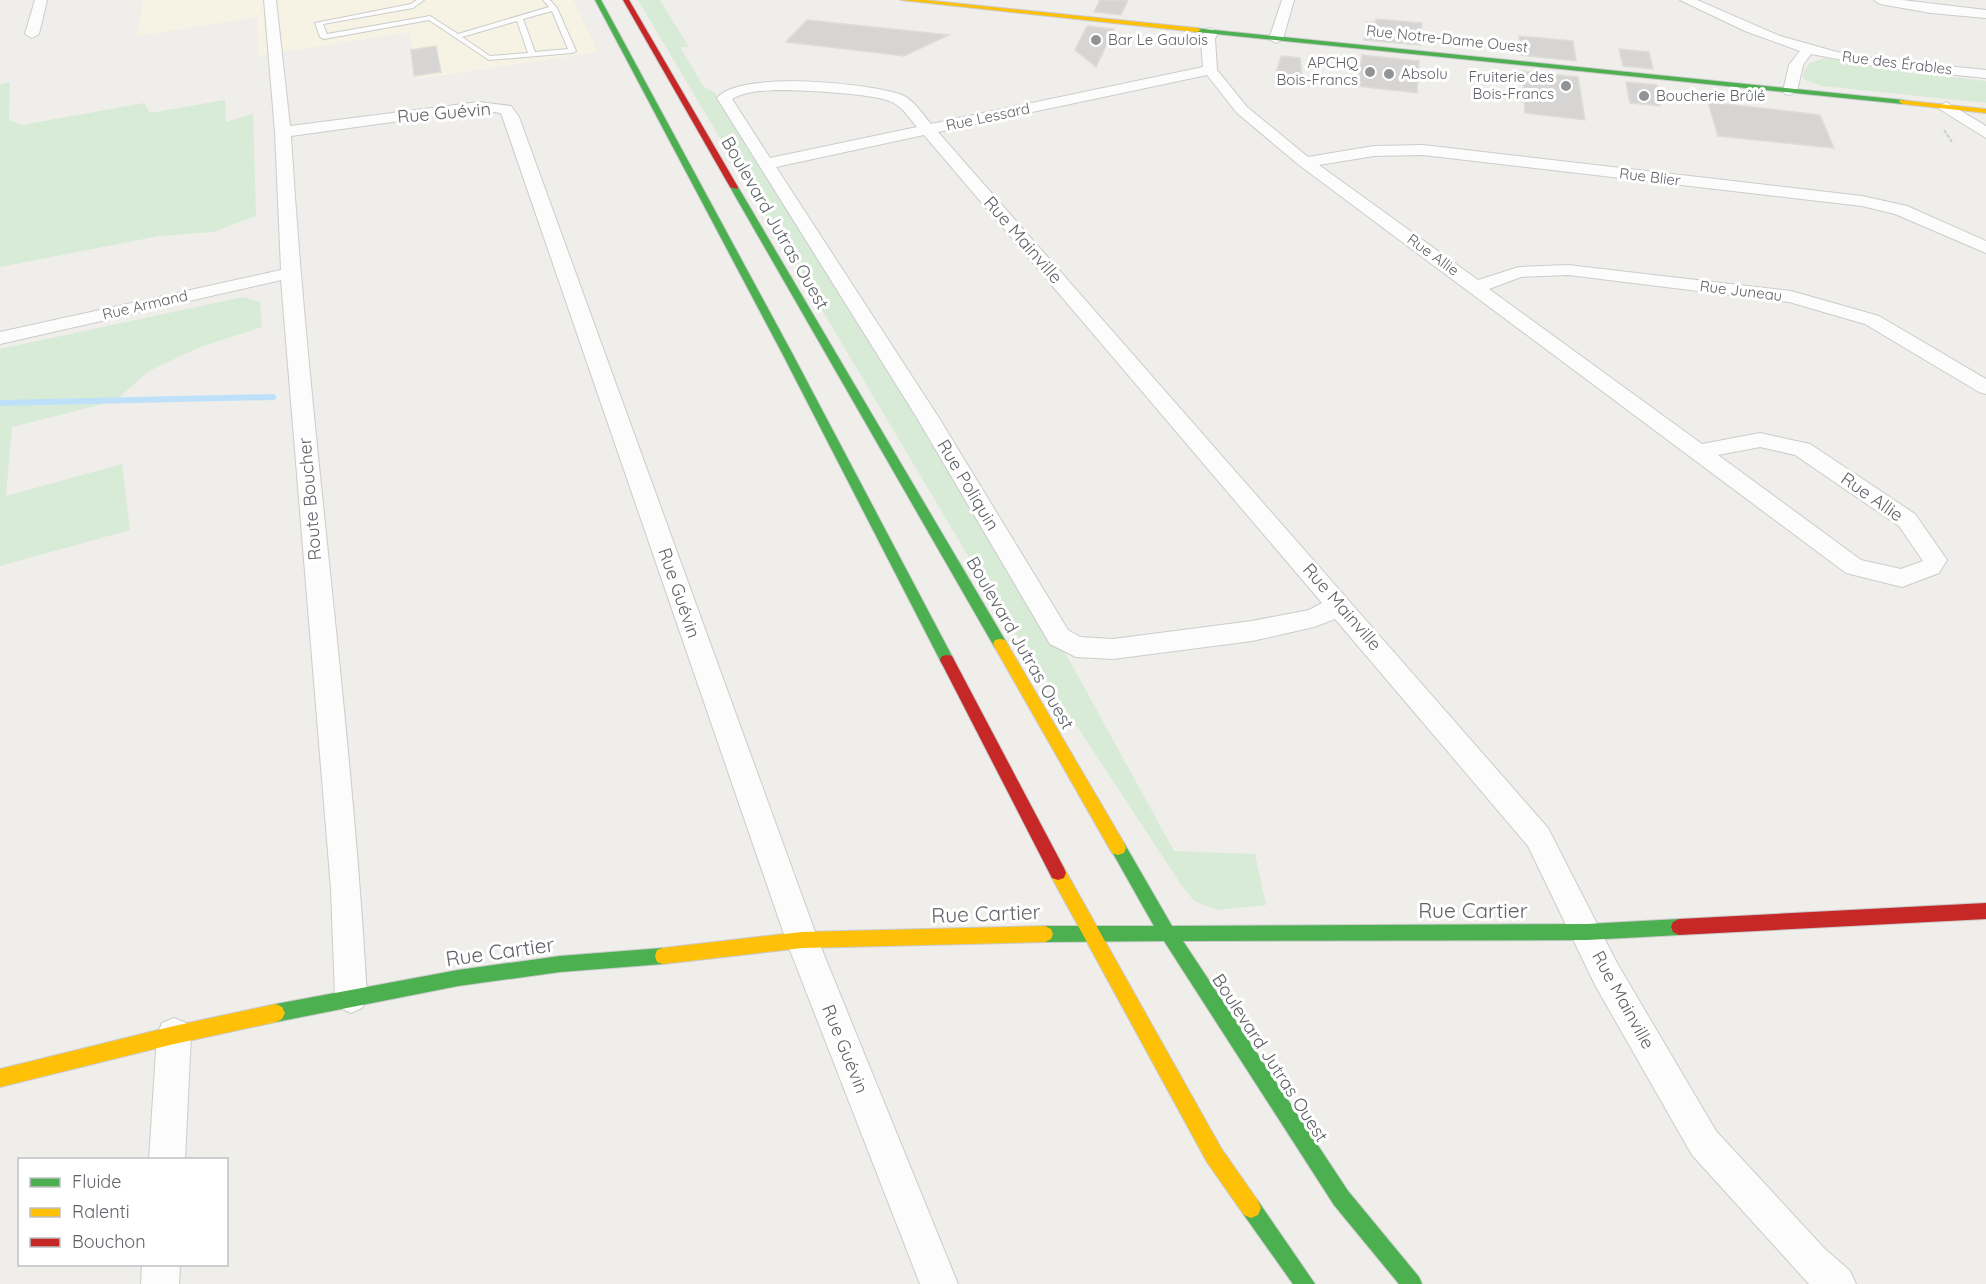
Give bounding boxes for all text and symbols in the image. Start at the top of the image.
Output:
street label: Rue Notre-Dame Ouest [1365,21,1529,56]
place label: Bar Le Gaulois [1108,30,1208,49]
marker: Bar Le Gaulois [1089,33,1103,47]
street label: Rue des Érables [1841,46,1953,79]
place label: APCHQ Bois-Francs [1277,53,1358,89]
place label: Absolu [1401,64,1448,83]
marker: APCHQ Bois-Francs [1363,65,1377,79]
marker: Absolu [1382,67,1396,81]
place label: Fruiterie des Bois-Francs [1468,67,1554,103]
marker: Fruiterie des Bois-Francs [1559,79,1573,93]
place label: Boucherie Brûlé [1656,86,1766,105]
marker: Boucherie Brûlé [1637,89,1651,103]
street label: Rue Guévin [396,97,492,128]
street label: Rue Lessard [944,98,1032,135]
street label: Boulevard Jutras Ouest [716,132,834,313]
street label: Rue Blier [1618,163,1682,190]
street label: Rue Mainville [979,191,1068,288]
street label: Rue Allie [1404,229,1463,280]
street label: Rue Juneau [1699,276,1783,305]
street label: Rue Armand [100,285,189,324]
street label: Rue Poliquin [932,435,1005,534]
street label: Route Boucher [293,436,326,562]
street label: Rue Allie [1837,467,1908,526]
street label: Rue Guévin [653,545,706,641]
street label: Boulevard Jutras Ouest [961,552,1079,733]
street label: Rue Mainville [1298,558,1387,655]
street label: Rue Cartier [1418,897,1528,923]
street label: Rue Cartier [931,898,1041,928]
street label: Rue Cartier [444,931,556,972]
street label: Rue Mainville [1587,947,1660,1053]
street label: Boulevard Jutras Ouest [1207,969,1333,1146]
street label: Rue Guévin [817,1001,874,1097]
legend [18,1158,228,1266]
text: Fluide [72,1170,121,1193]
text: Ralenti [72,1200,130,1223]
text: Bouchon [72,1230,146,1253]

